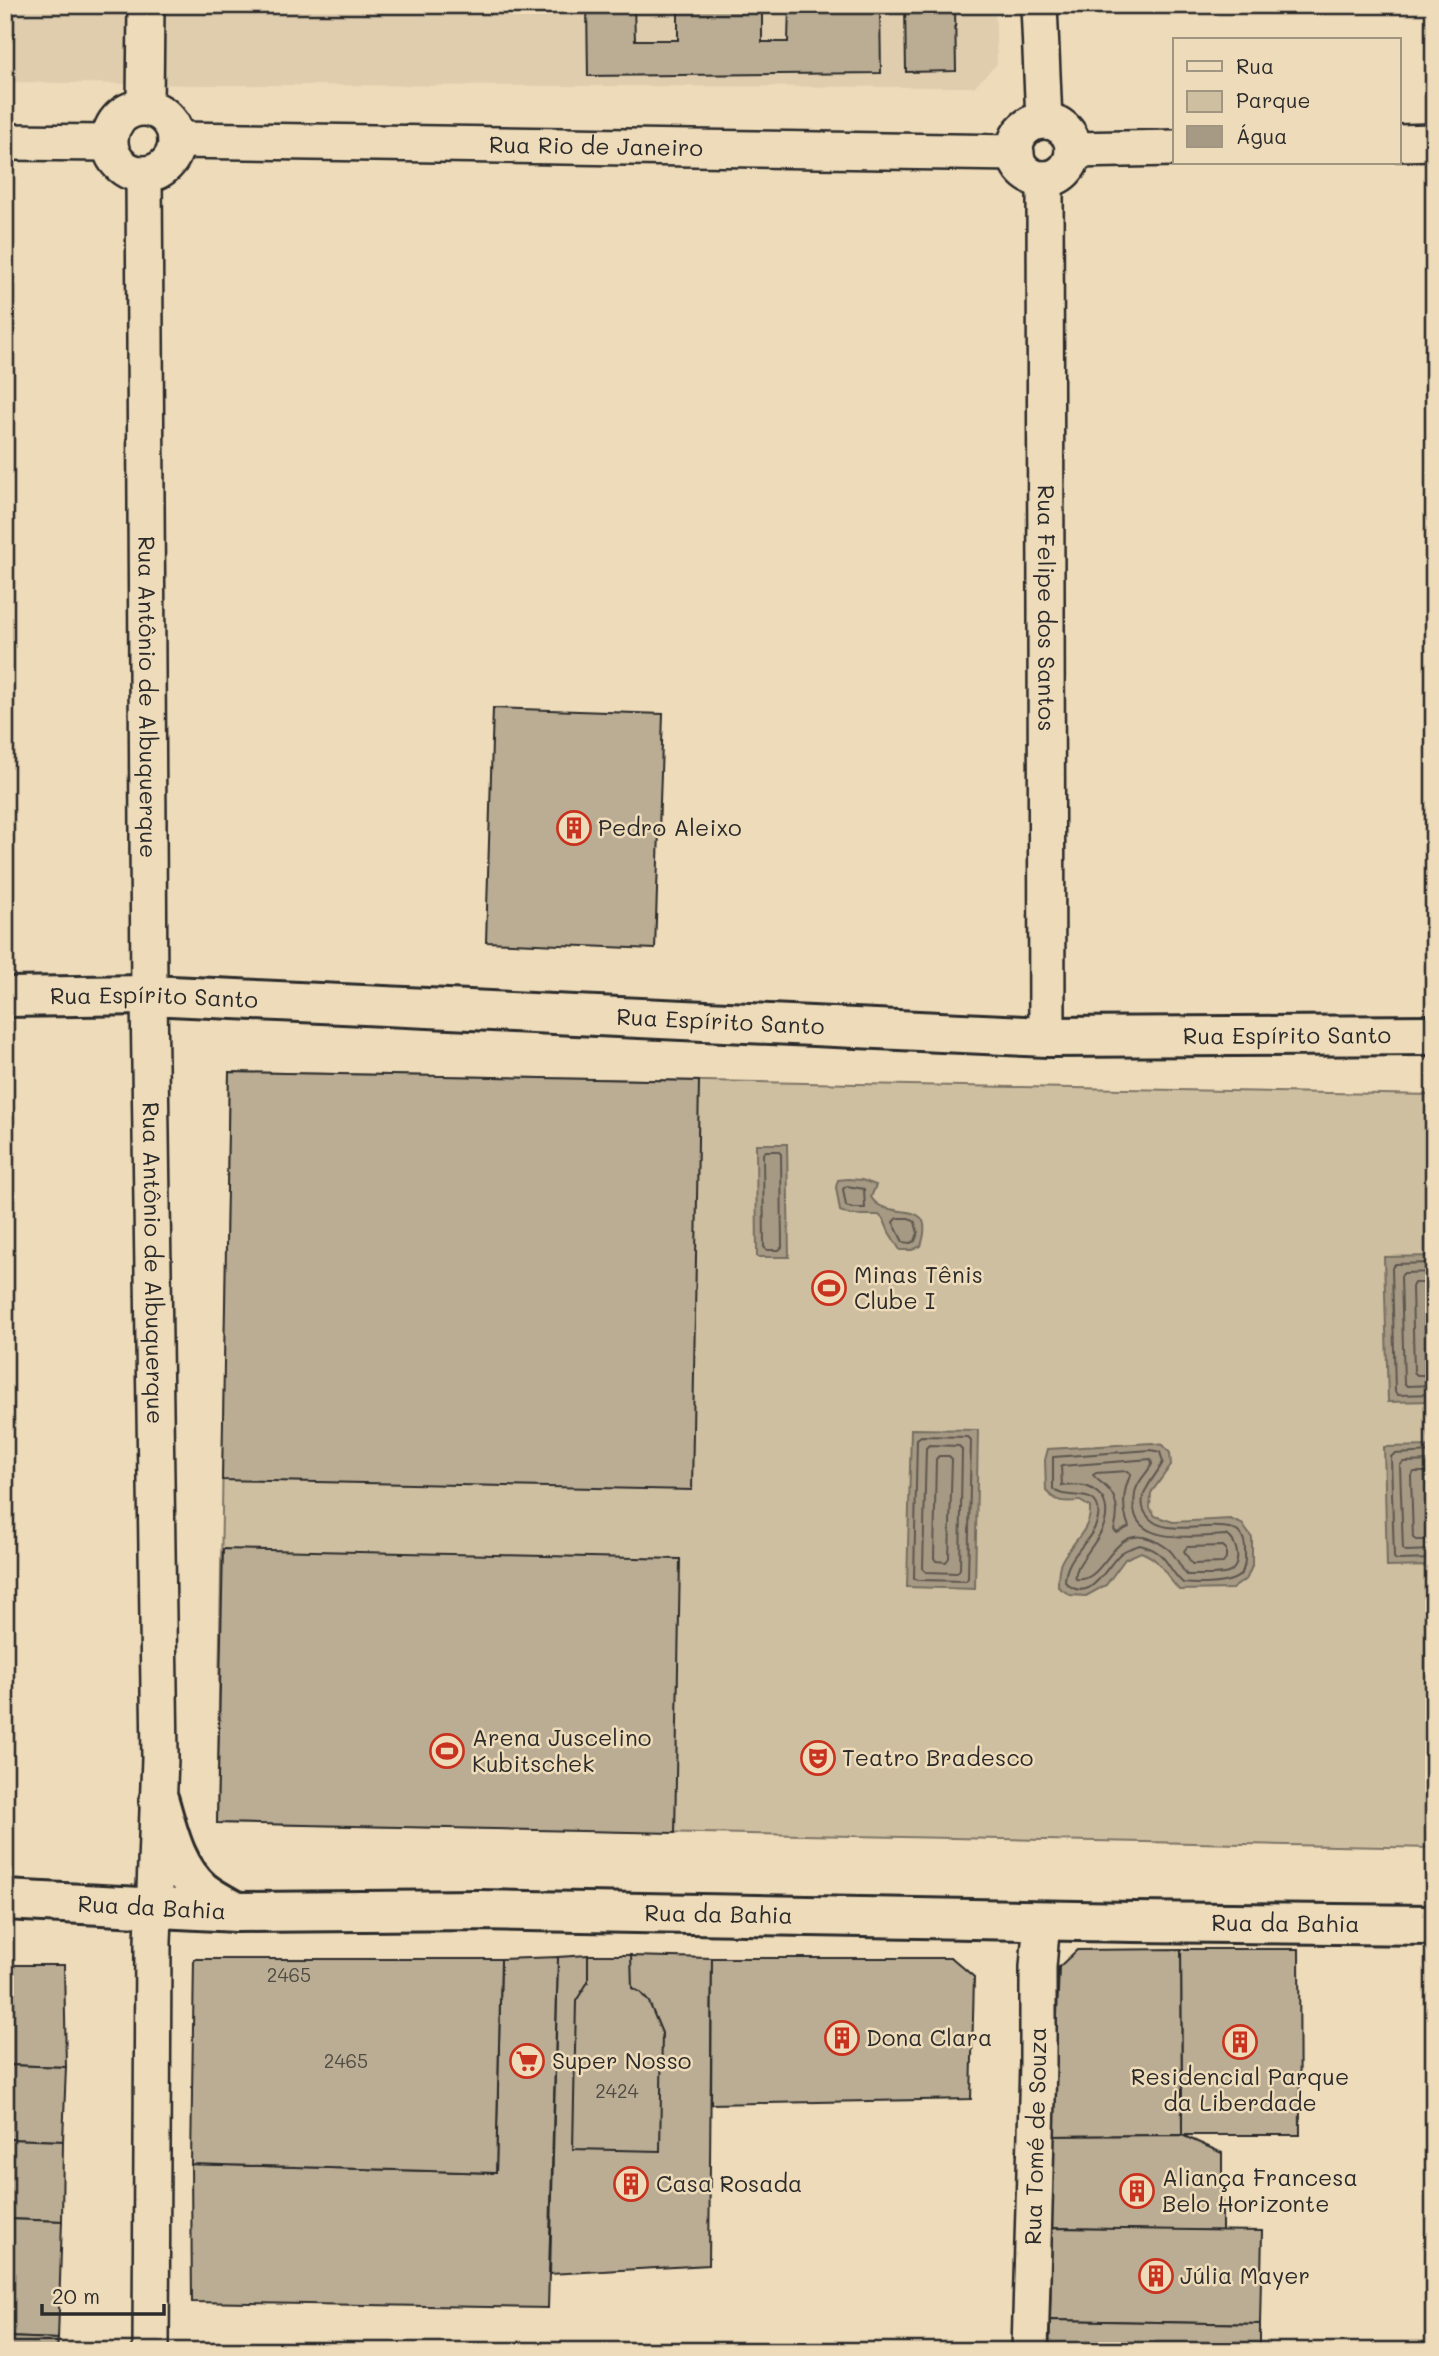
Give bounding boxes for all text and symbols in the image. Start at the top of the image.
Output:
legend [1173,38,1400,164]
text: Rua [1236,52,1274,79]
text: Parque [1236,86,1310,113]
text: Água [1236,122,1287,149]
street label: Rua Rio de Janeiro [489,129,703,162]
street label: Rua Felipe dos Santos [1032,485,1062,731]
street label: Rua Antônio de Albuquerque [132,536,164,858]
building icon: Pedro Aleixo [555,809,593,847]
place label: Pedro Aleixo [598,812,742,842]
street label: Rua Espírito Santo [50,979,259,1014]
street label: Rua Espírito Santo [616,1001,825,1041]
street label: Rua Espírito Santo [1183,1019,1391,1050]
street label: Rua Antônio de Albuquerque [137,1102,171,1424]
place label: Minas Tênis Clube I [854,1259,983,1315]
sports icon: Minas Tênis Clube I [810,1269,848,1307]
place label: Arena Juscelino Kubitschek [472,1722,651,1778]
sports icon: Arena Juscelino Kubitschek [428,1732,466,1770]
theatre icon: Teatro Bradesco [799,1739,837,1777]
place label: Teatro Bradesco [842,1742,1033,1772]
street label: Rua da Bahia [77,1888,227,1925]
street label: Rua da Bahia [644,1897,793,1930]
street label: Rua da Bahia [1211,1907,1360,1938]
house number: 2465 [267,1962,311,1987]
building icon: Dona Clara [823,2019,861,2057]
place label: Dona Clara [866,2022,992,2052]
building icon: Residencial Parque da Liberdade [1221,2023,1259,2061]
street label: Rua Tomé de Souza [1017,2027,1052,2245]
supermarket icon: Super Nosso [508,2042,546,2080]
place label: Super Nosso [552,2045,691,2075]
house number: 2465 [324,2048,368,2073]
place label: Residencial Parque da Liberdade [1131,2061,1349,2117]
house number: 2424 [595,2078,639,2103]
place label: Aliança Francesa Belo Horizonte [1162,2162,1358,2218]
building icon: Casa Rosada [612,2165,650,2203]
place label: Casa Rosada [656,2168,802,2198]
building icon: Aliança Francesa Belo Horizonte [1118,2172,1156,2210]
building icon: Júlia Mayer [1137,2257,1175,2295]
place label: Júlia Mayer [1180,2260,1310,2290]
scale bar [42,2272,164,2316]
text: 20 m [52,2282,100,2309]

